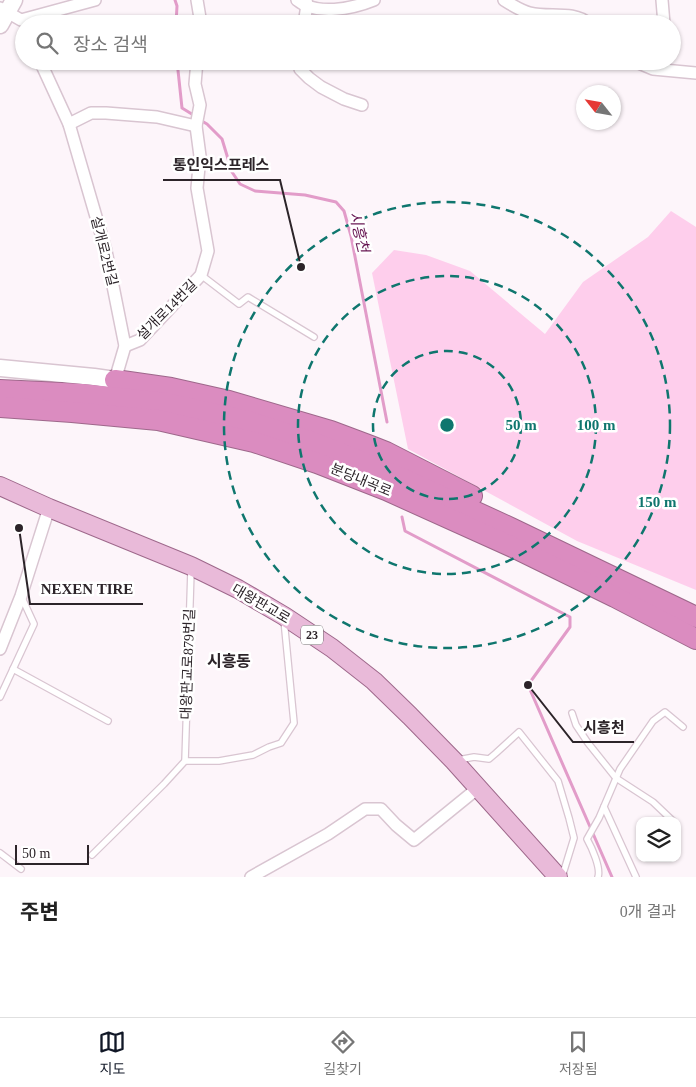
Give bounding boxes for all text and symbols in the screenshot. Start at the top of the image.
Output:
search box [15,15,681,70]
icon: search [33,29,61,57]
text: 장소 검색 [73,34,148,55]
north arrow [576,85,621,130]
callout: 통인익스프레스 [163,150,280,180]
text: 통인익스프레스 [173,157,269,173]
water label: 시흥천 [346,210,372,256]
street label: 설개로2번길 [88,215,120,287]
street label: 설개로14번길 [134,277,200,343]
centre of rings [438,416,456,434]
text: 50 m [505,417,537,433]
text: 100 m [577,417,616,433]
street label: 분당내곡로 [328,461,394,499]
text: 150 m [638,494,677,510]
callout: NEXEN TIRE [30,574,143,604]
text: NEXEN TIRE [41,581,133,597]
street label: 대왕판교로 [229,581,293,627]
street label: 대왕판교로879번길 [179,608,197,720]
road number: 23 [301,626,323,644]
district label: 시흥동 [207,653,251,670]
callout: 시흥천 [573,712,634,742]
text: 시흥천 [583,719,625,736]
map controls [636,817,681,862]
button: layers [636,817,681,862]
scale bar [15,842,89,865]
text: 50 m [22,846,50,861]
text: 주변 [20,900,59,924]
text: 0개 결과 [620,903,676,920]
tab: 지도 [98,1028,126,1078]
tab: 길찾기 [323,1028,362,1078]
tab: 저장됨 [559,1028,598,1078]

